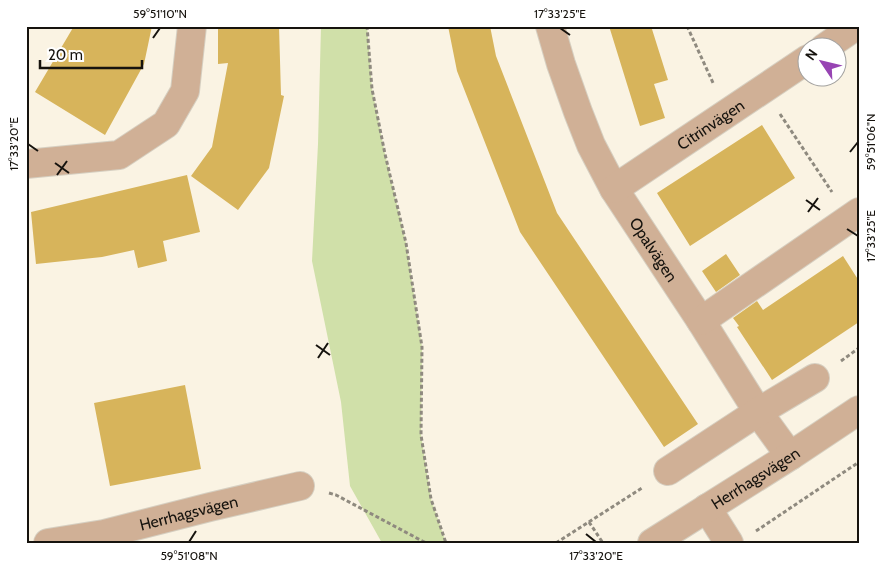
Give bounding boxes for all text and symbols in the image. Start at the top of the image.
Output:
text: 59°51'10"N [133,6,187,21]
text: 17°33'25"E [534,6,586,21]
scale bar [40,38,142,70]
north arrow [798,38,848,88]
text: N [801,45,822,64]
text: 20 m [48,46,83,64]
street label: Citrinvägen [673,95,748,154]
text: 59°51'06"N [863,114,878,170]
text: 17°33'20"E [6,117,21,171]
text: 17°33'25"E [863,210,878,262]
street label: Opalvägen [625,214,681,286]
street label: Herrhagsvägen [708,443,803,513]
street label: Herrhagsvägen [137,492,240,535]
text: 59°51'08"N [160,548,218,563]
text: 17°33'20"E [569,548,623,563]

